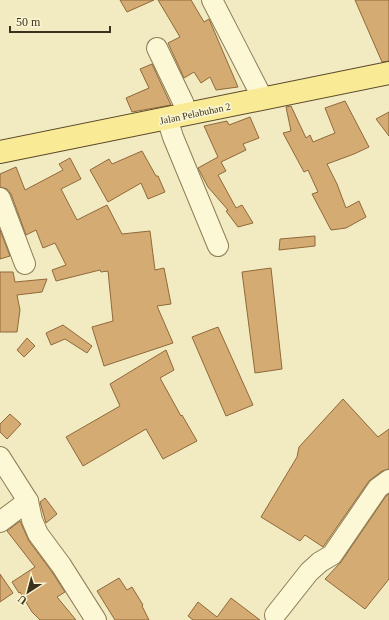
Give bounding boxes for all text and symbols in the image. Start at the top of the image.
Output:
scale bar [10,8,110,34]
text: 50 m [16,15,41,29]
street label: Jalan Pelabuhan 2 [159,101,232,126]
north arrow [8,572,48,612]
text: U [15,593,29,607]

